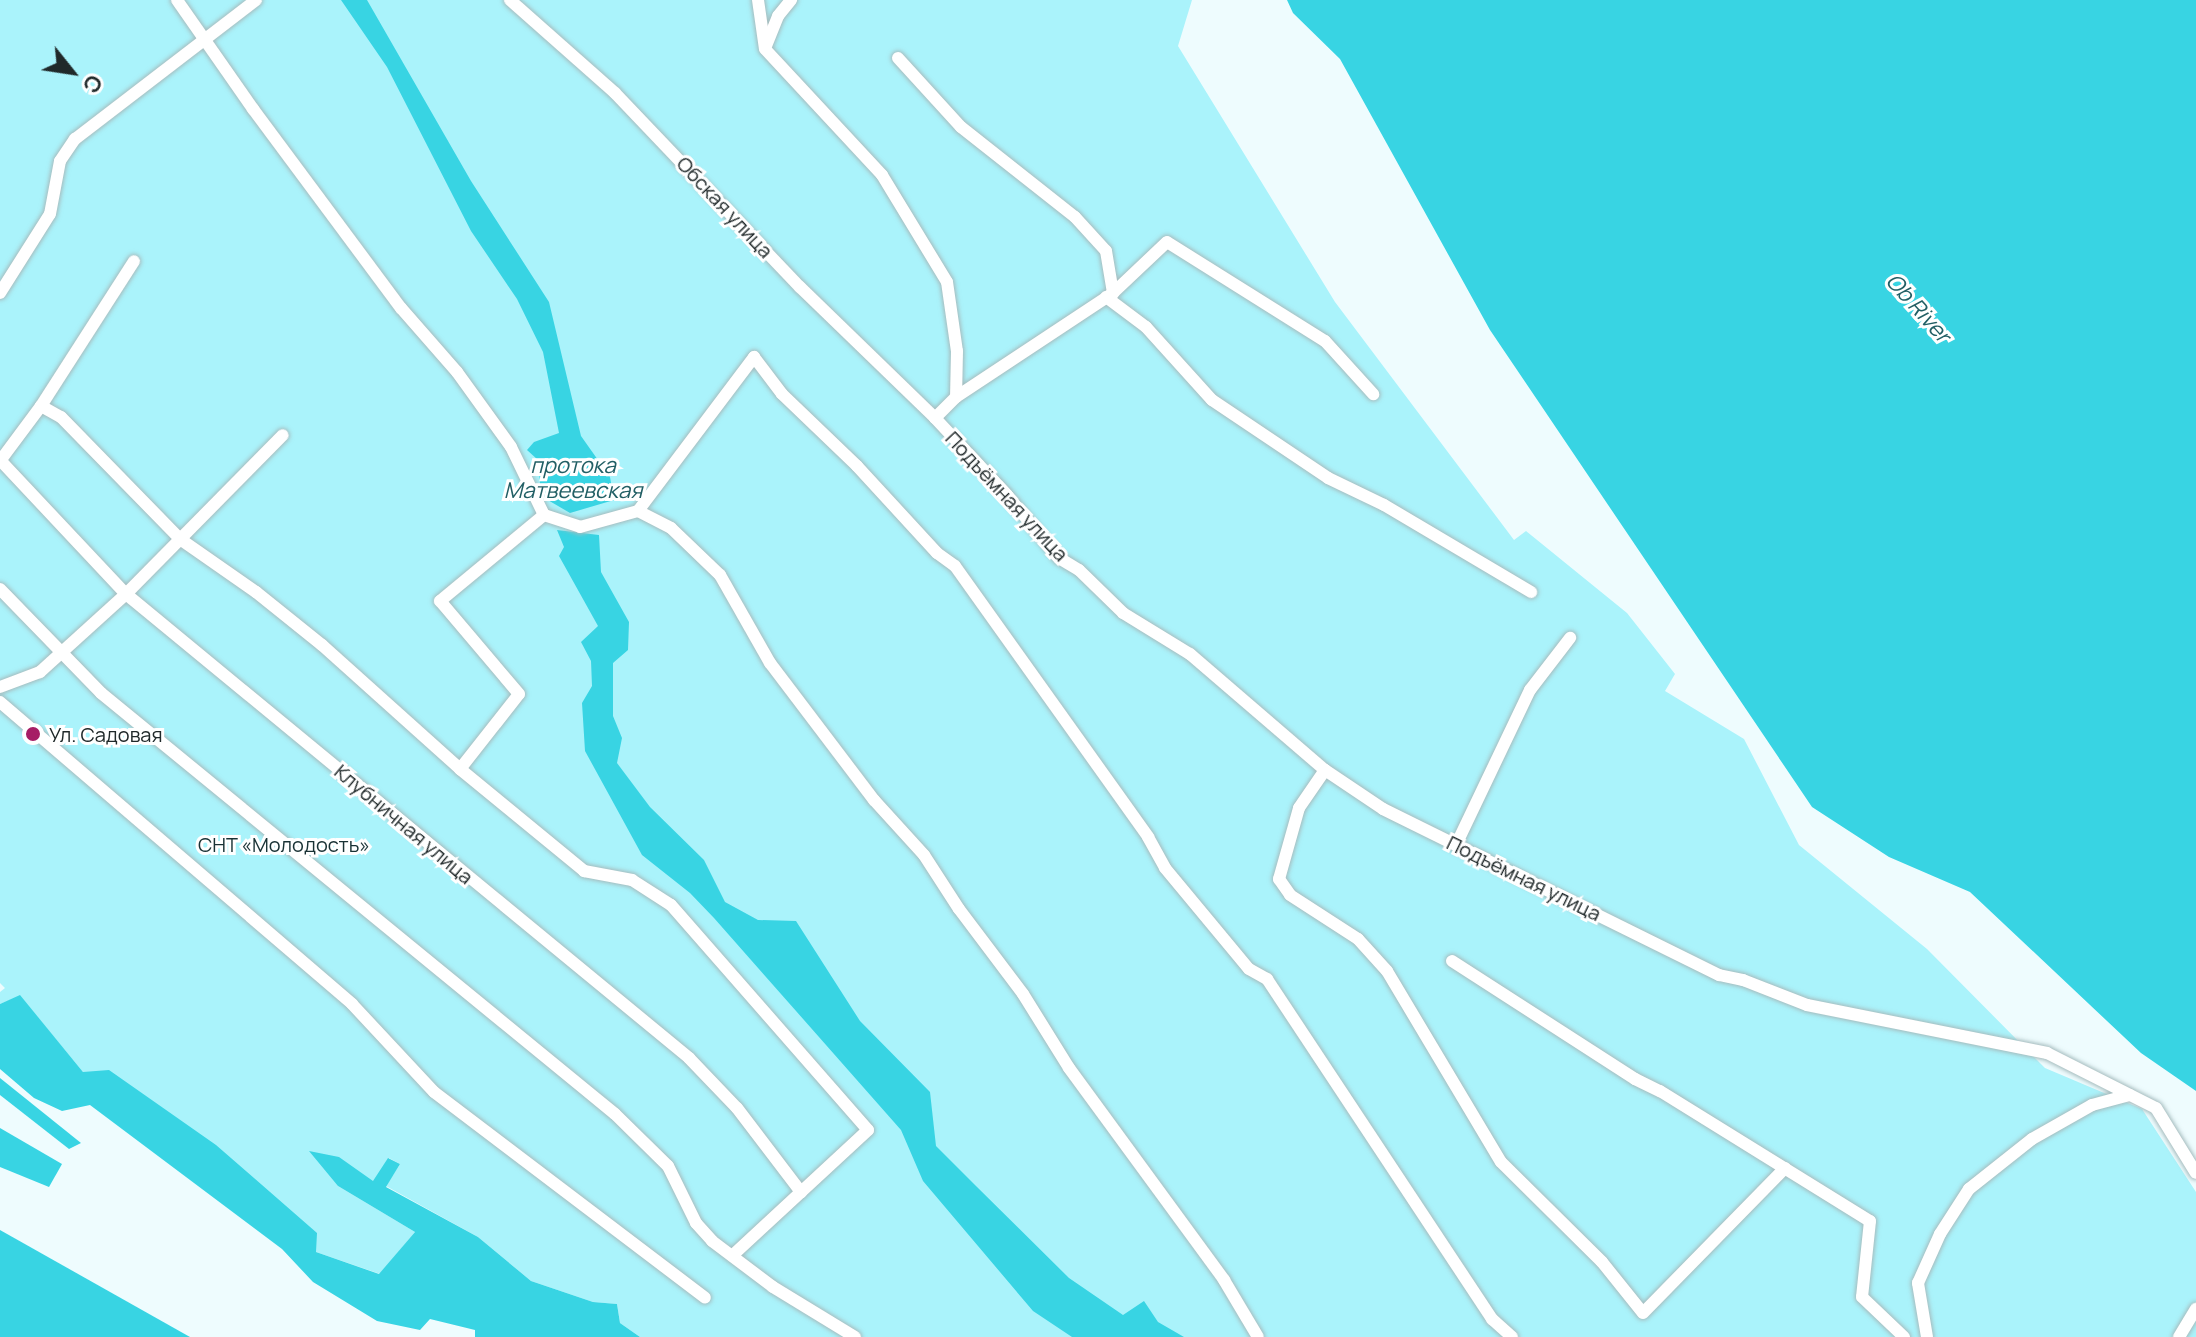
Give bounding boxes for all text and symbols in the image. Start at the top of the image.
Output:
north arrow [32,32,112,112]
text: С [76,69,110,99]
street label: Обская улица [672,151,778,263]
water label: Ob River [1880,268,1956,348]
street label: Подъёмная улица [941,426,1073,566]
water label: протока Матвеевская [504,452,642,504]
place label: Ул. Садовая [49,722,163,746]
marker: Ул. Садовая [24,725,42,743]
street label: Клубничная улица [330,759,478,889]
street label: Подъёмная улица [1443,830,1605,926]
park label: СНТ «Молодость» [198,832,370,856]

